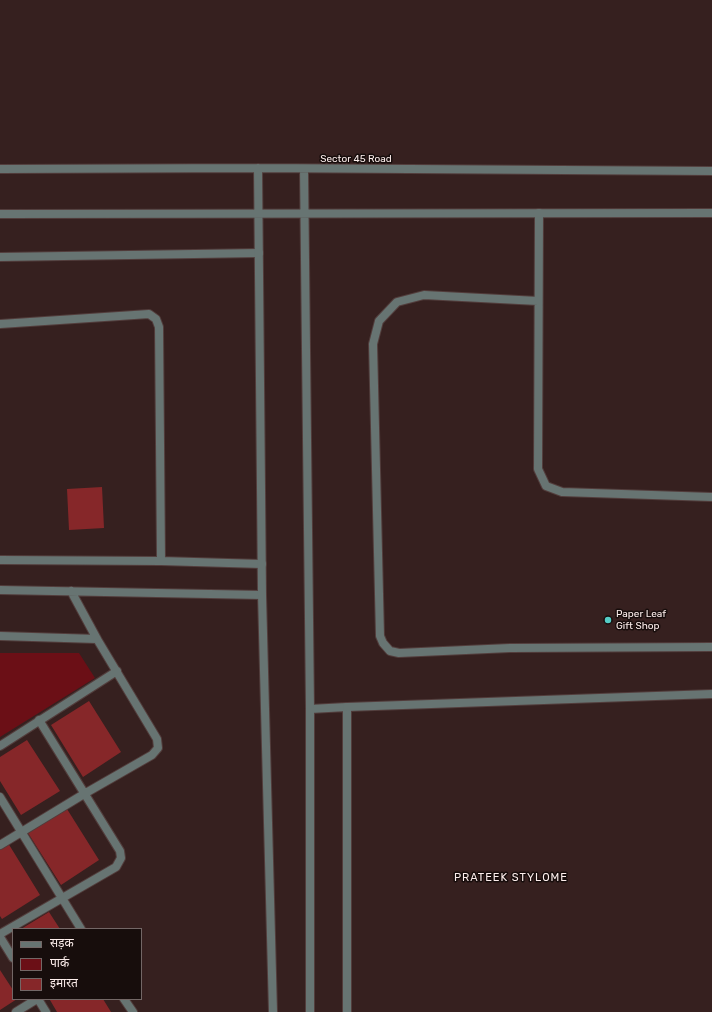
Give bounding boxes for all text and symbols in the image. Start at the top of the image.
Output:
street label: Sector 45 Road [320,153,392,165]
place label: Paper Leaf Gift Shop [616,608,666,632]
marker: Paper Leaf Gift Shop [603,615,613,625]
district label: PRATEEK STYLOME [454,871,568,885]
legend [12,928,142,1000]
text: सड़क [50,936,74,950]
text: पार्क [50,956,69,970]
text: इमारत [50,976,78,990]

